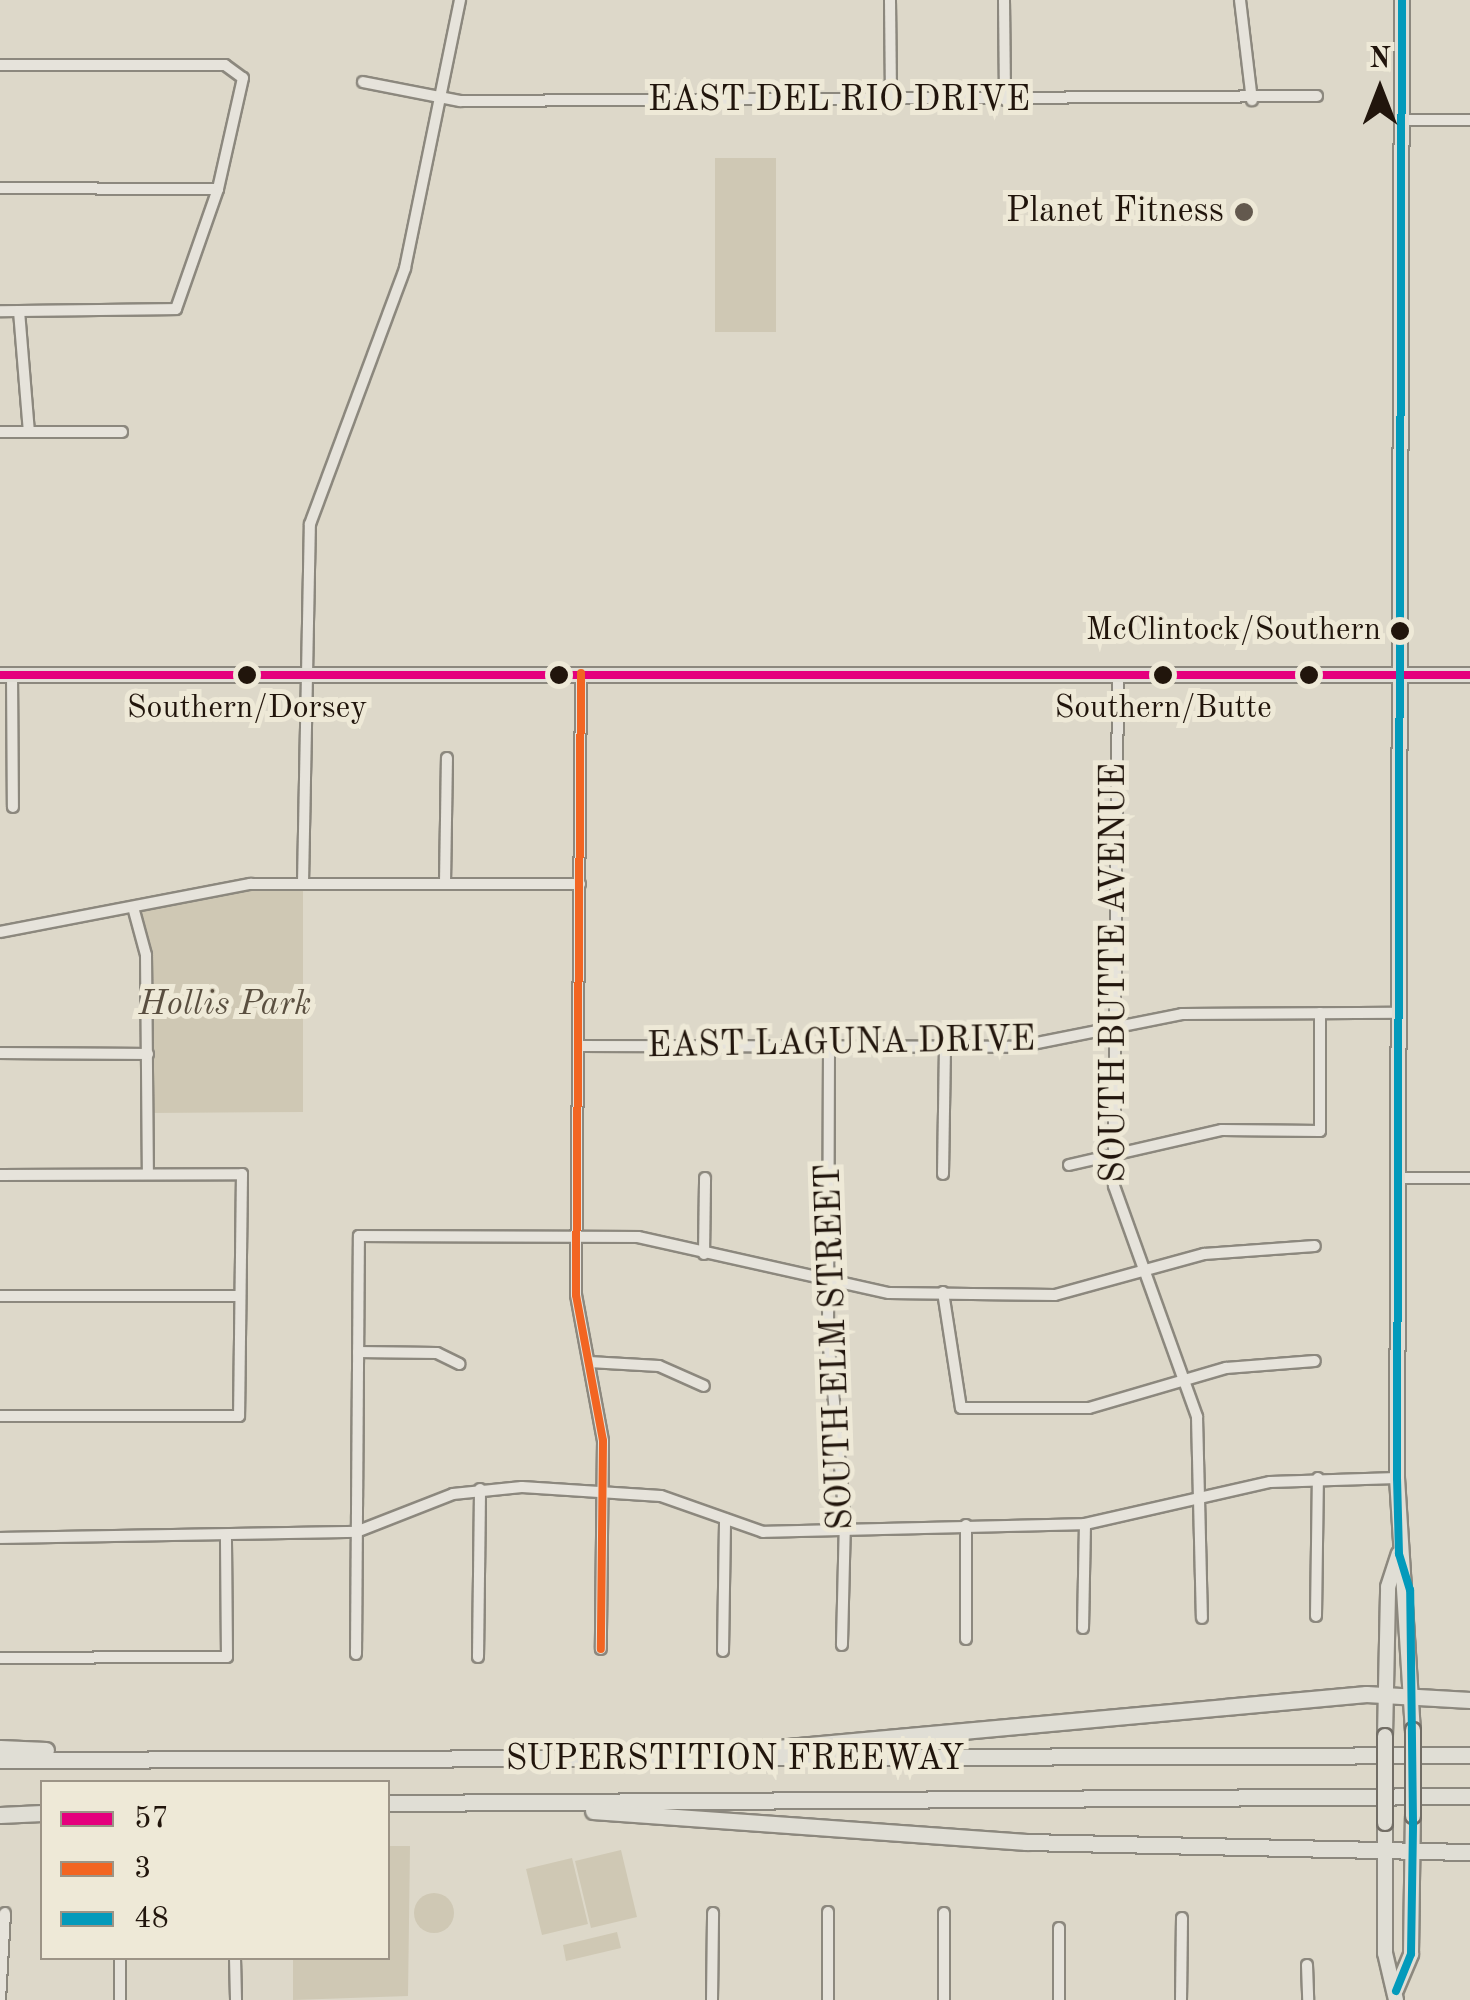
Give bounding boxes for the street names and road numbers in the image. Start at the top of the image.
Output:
street label: EAST DEL RIO DRIVE [648,80,1030,122]
street label: SOUTH BUTTE AVENUE [1094,763,1136,1183]
street label: EAST LAGUNA DRIVE [647,1020,1035,1068]
street label: SOUTH ELM STREET [809,1163,863,1531]
street label: SUPERSTITION FREEWAY [505,1739,965,1781]

